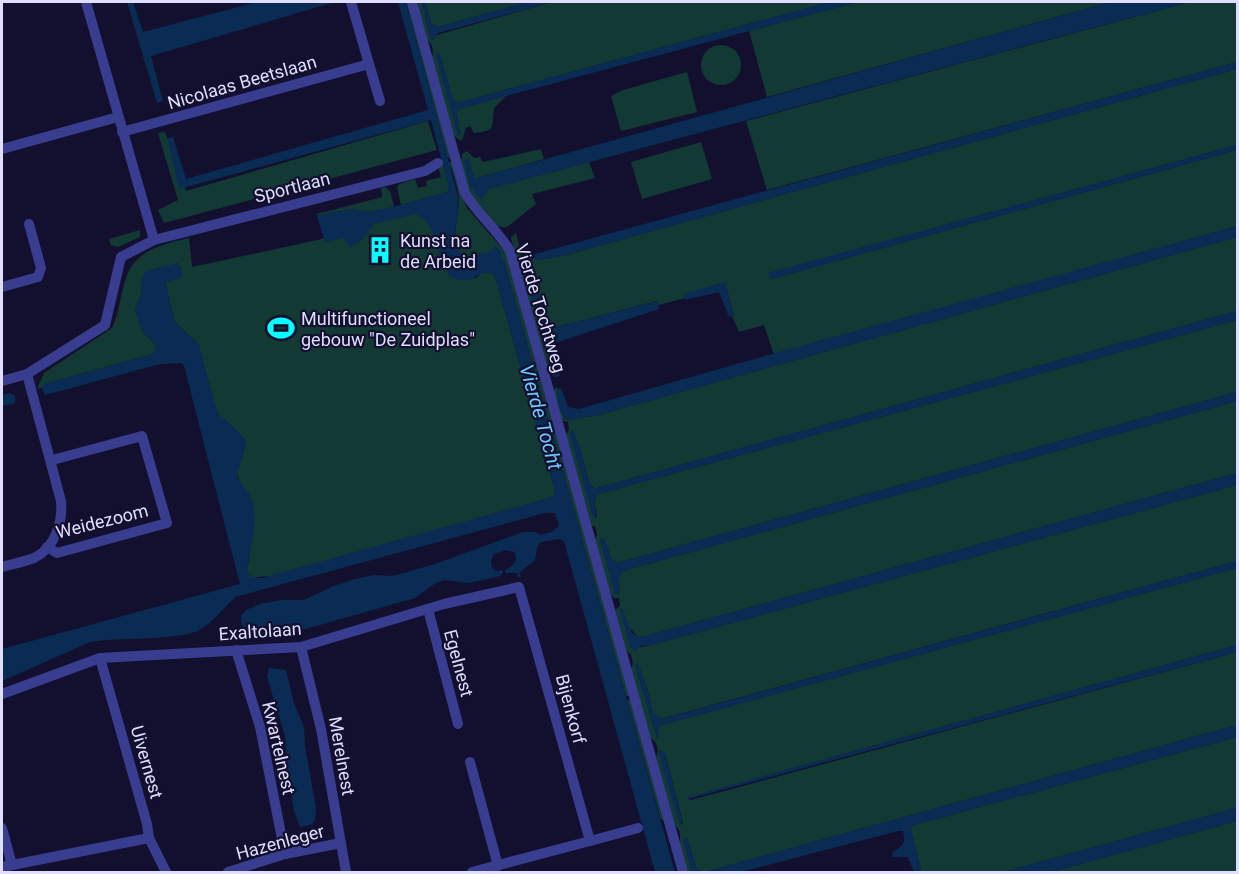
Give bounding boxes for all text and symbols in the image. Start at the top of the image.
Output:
street label: Nicolaas Beetslaan [165,51,319,113]
street label: Sportlaan [252,167,332,207]
place label: Kunst na de Arbeid [400,230,476,272]
building icon: Kunst na de Arbeid [365,235,395,265]
street label: Vierde Tochtweg [511,241,571,375]
place label: Multifunctioneel gebouw "De Zuidplas" [301,308,475,350]
sports icon: Multifunctioneel gebouw "De Zuidplas" [266,313,296,343]
water label: Vierde Tocht [515,362,568,473]
street label: Weidezoom [54,499,150,543]
street label: Exaltolaan [218,618,302,644]
street label: Egelnest [440,627,478,699]
street label: Bijenkorf [552,672,591,747]
street label: Kwartelnest [258,699,300,797]
street label: Merelnest [325,715,359,797]
street label: Uivernest [127,723,167,801]
street label: Hazenleger [234,820,326,864]

